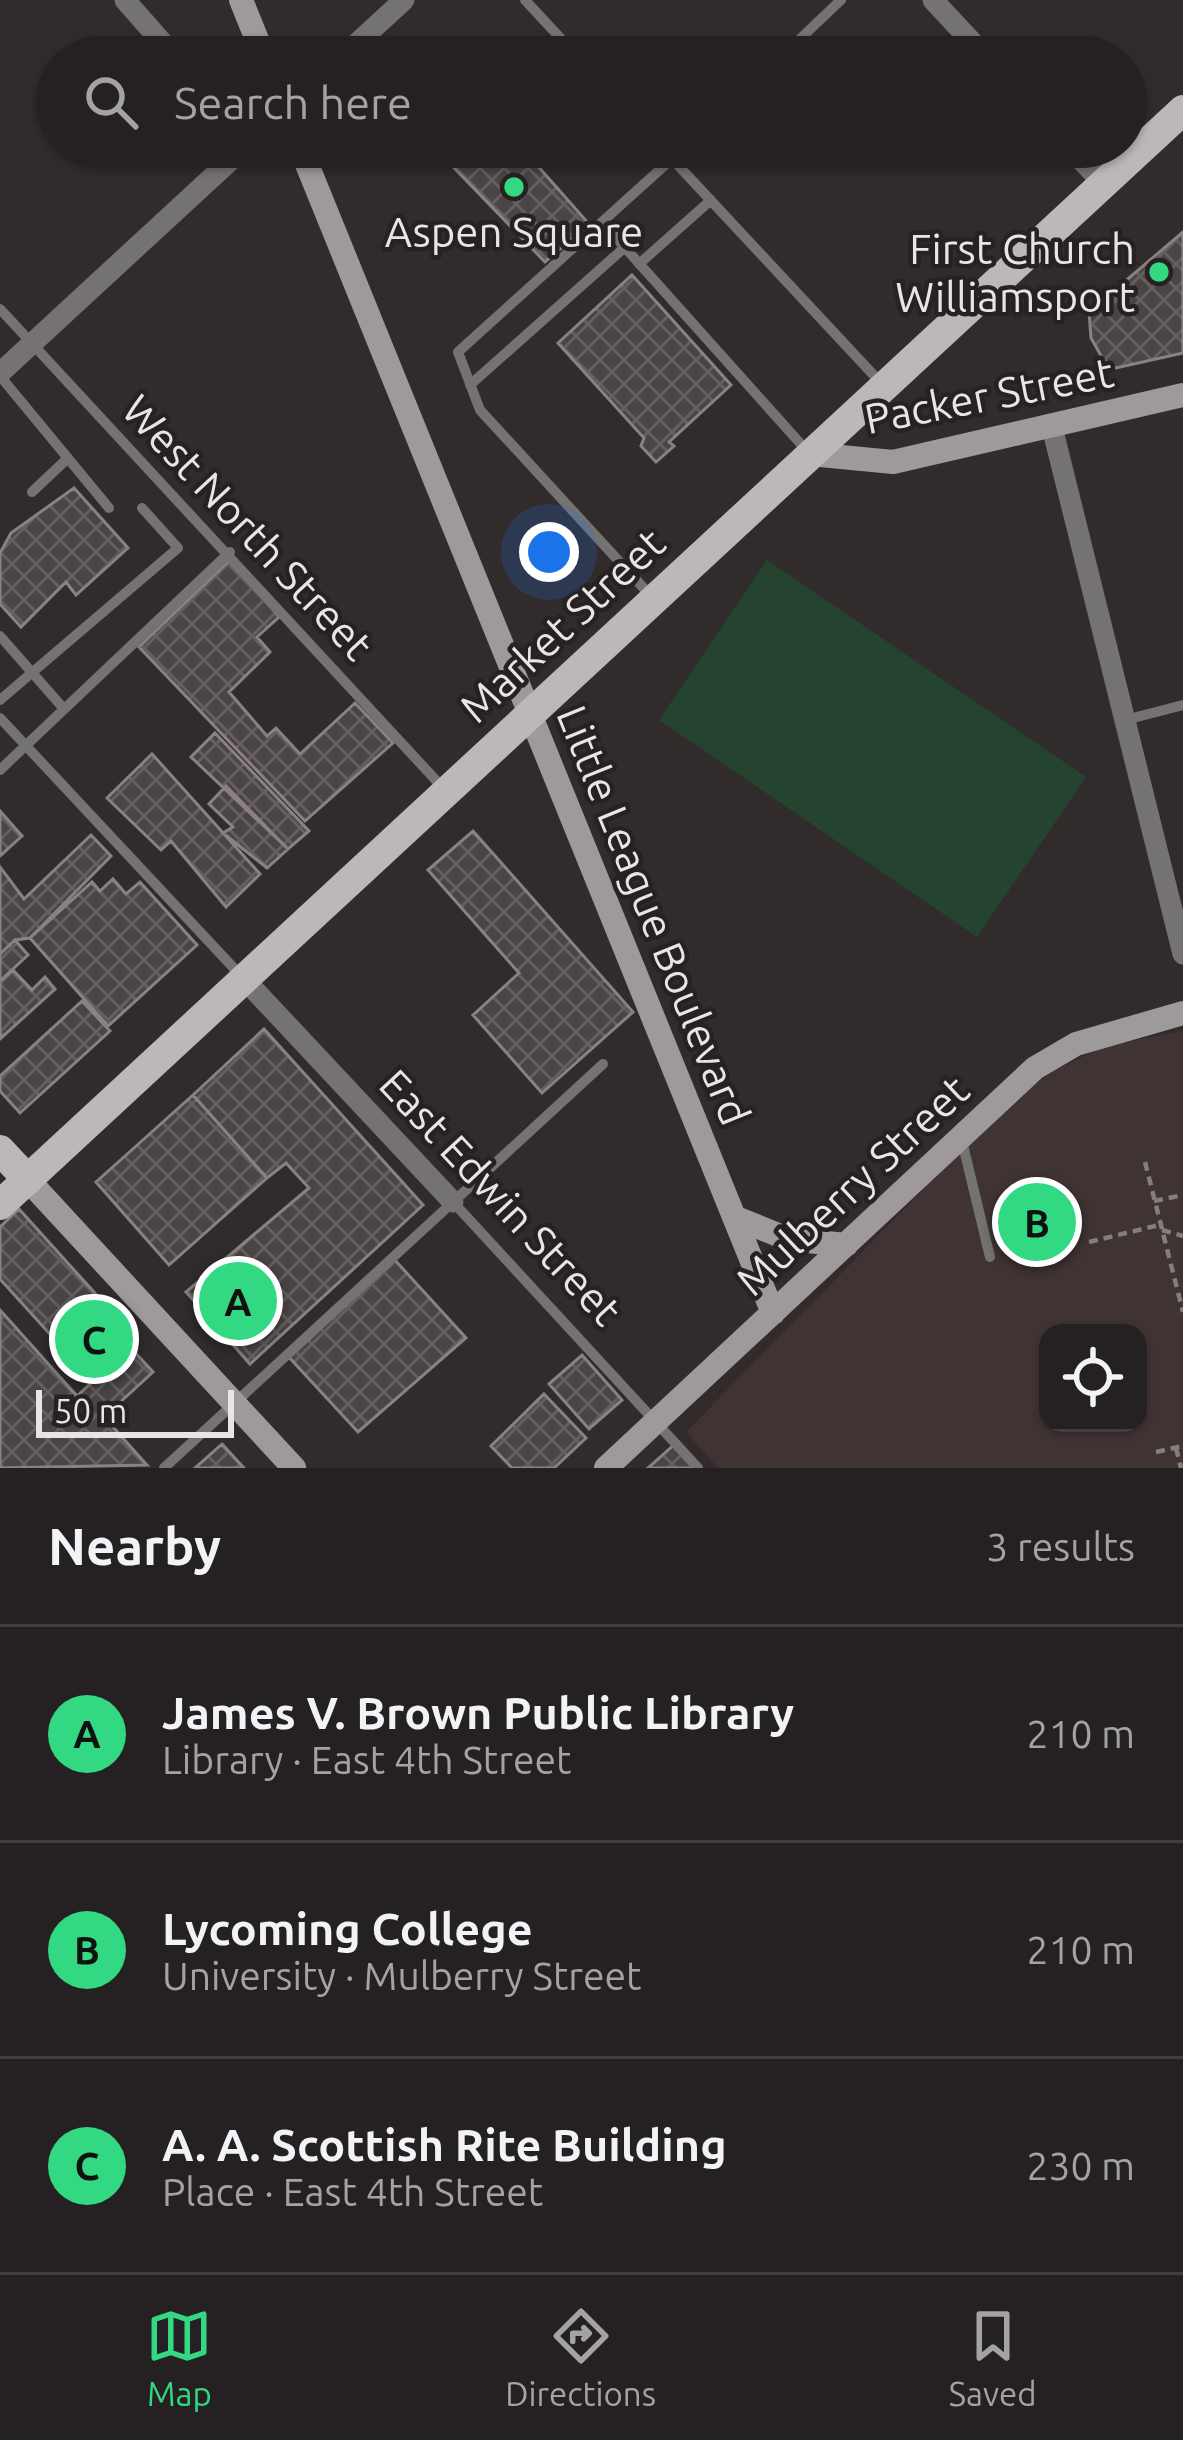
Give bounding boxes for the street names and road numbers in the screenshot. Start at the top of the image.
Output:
street label: Packer Street [861,348,1117,442]
street label: West North Street [114,385,382,669]
street label: Market Street [451,519,673,731]
street label: Little League Boulevard [548,699,760,1131]
street label: East Edwin Street [371,1060,631,1334]
street label: Mulberry Street [727,1066,977,1304]

